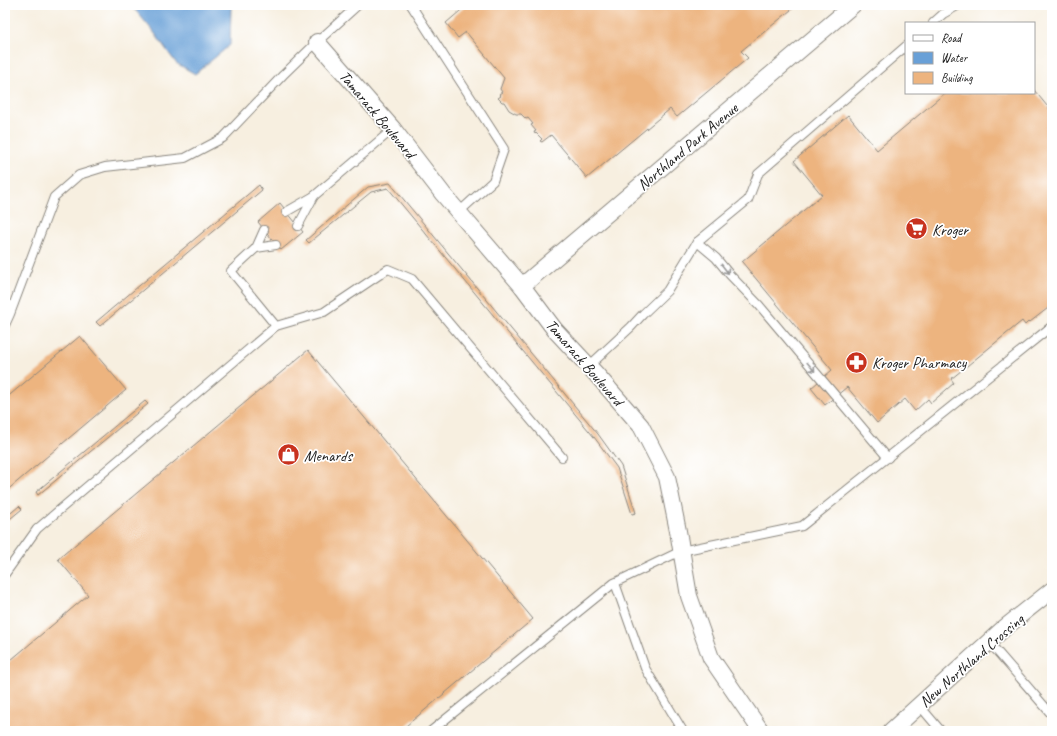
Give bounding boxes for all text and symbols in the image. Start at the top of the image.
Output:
legend [905,22,1035,94]
text: Road [941,30,963,46]
text: Water [941,50,969,66]
street label: Tamarack Boulevard [335,67,421,165]
text: Building [941,70,973,86]
street label: Northland Park Avenue [633,98,744,195]
supermarket icon: Kroger [904,216,930,242]
place label: Kroger [932,220,969,240]
one-way arrow [721,264,729,275]
street label: Tamarack Boulevard [541,315,629,412]
pharmacy icon: Kroger Pharmacy [843,349,869,375]
place label: Kroger Pharmacy [872,353,968,373]
one-way arrow [806,361,815,372]
shop icon: Menards [276,442,302,468]
place label: Menards [304,446,353,466]
street label: New Northland Crossing [915,609,1029,712]

